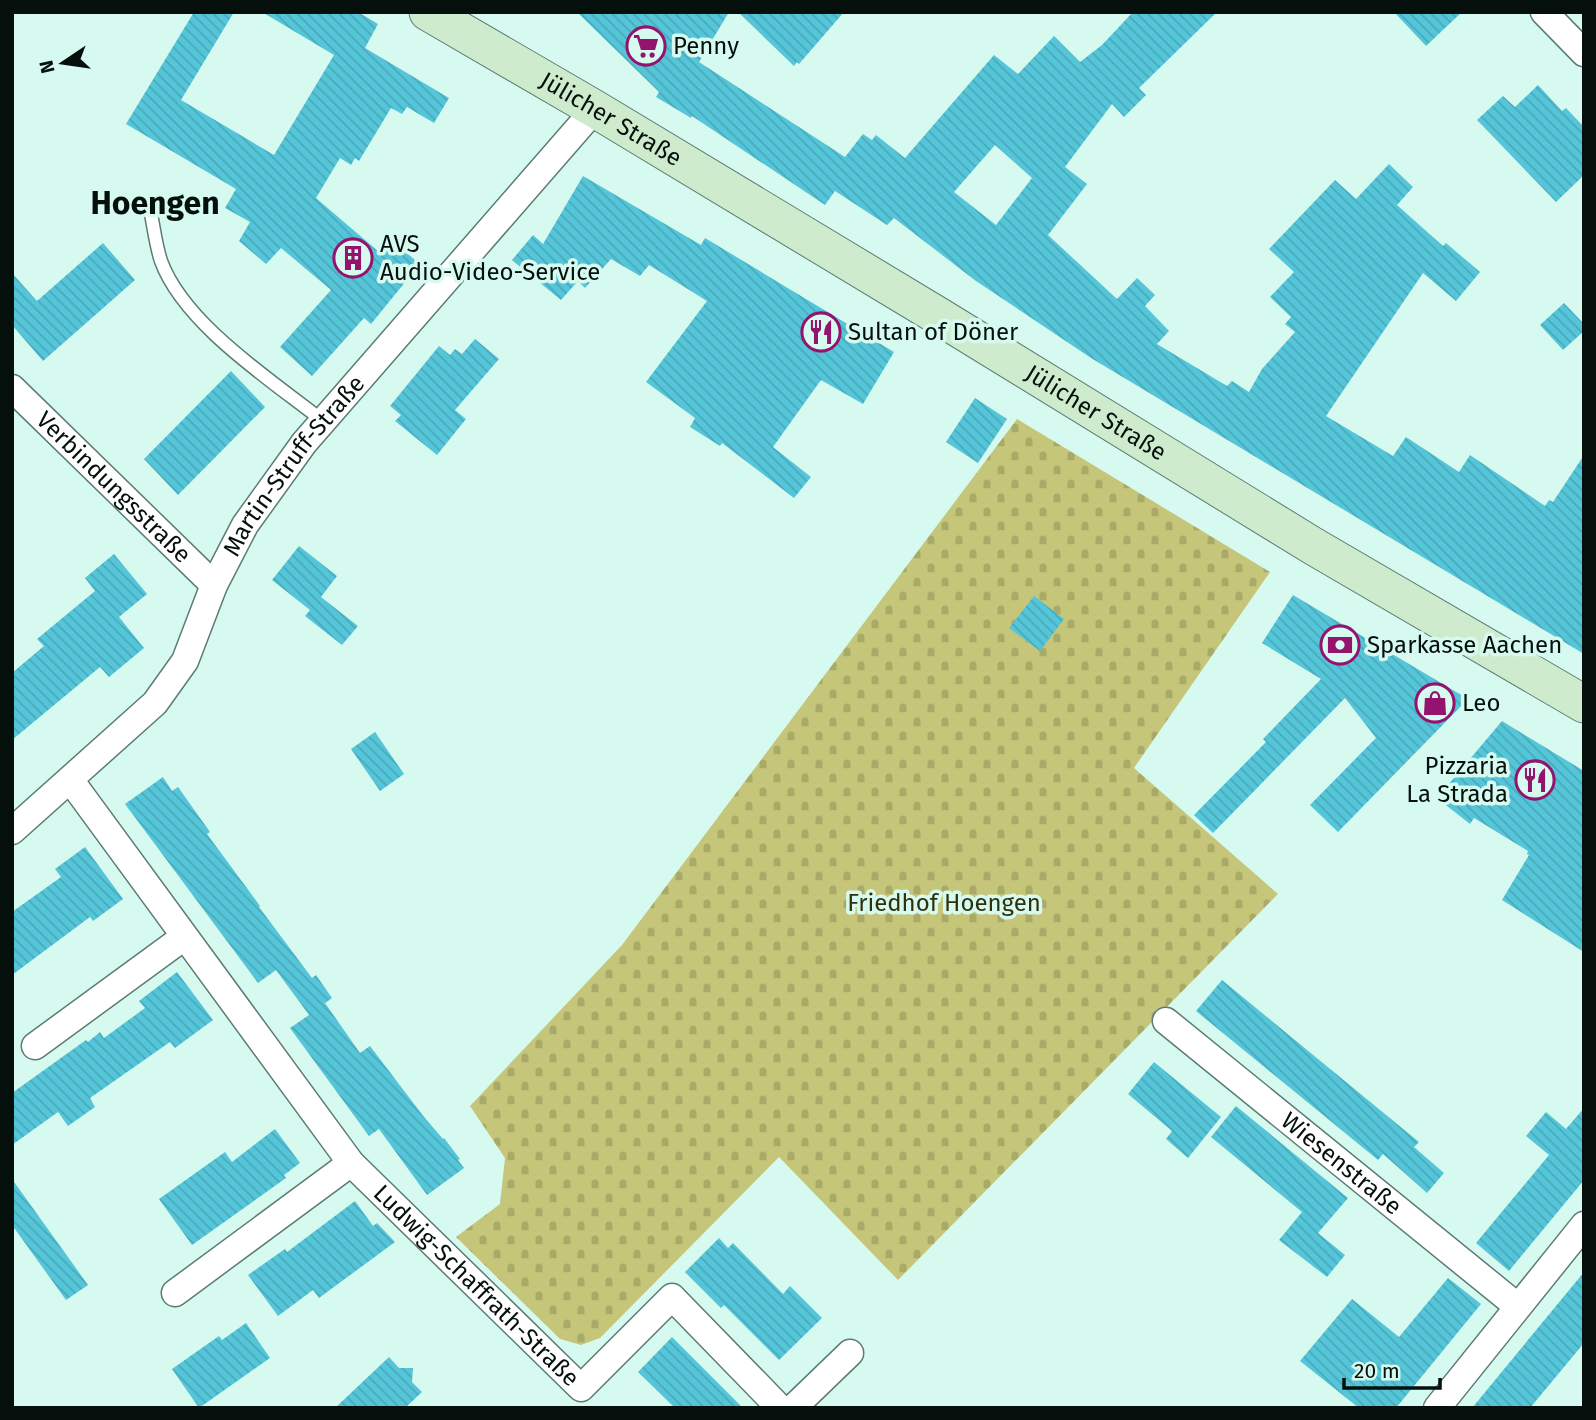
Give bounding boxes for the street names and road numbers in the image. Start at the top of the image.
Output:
street label: Jülicher Straße [535,66,687,172]
street label: Jülicher Straße [1020,359,1171,467]
street label: Martin-Struff-Straße [217,370,370,561]
street label: Verbindungsstraße [31,406,197,569]
street label: Wiesenstraße [1276,1106,1407,1221]
street label: Ludwig-Schaffrath-Straße [368,1179,585,1392]

